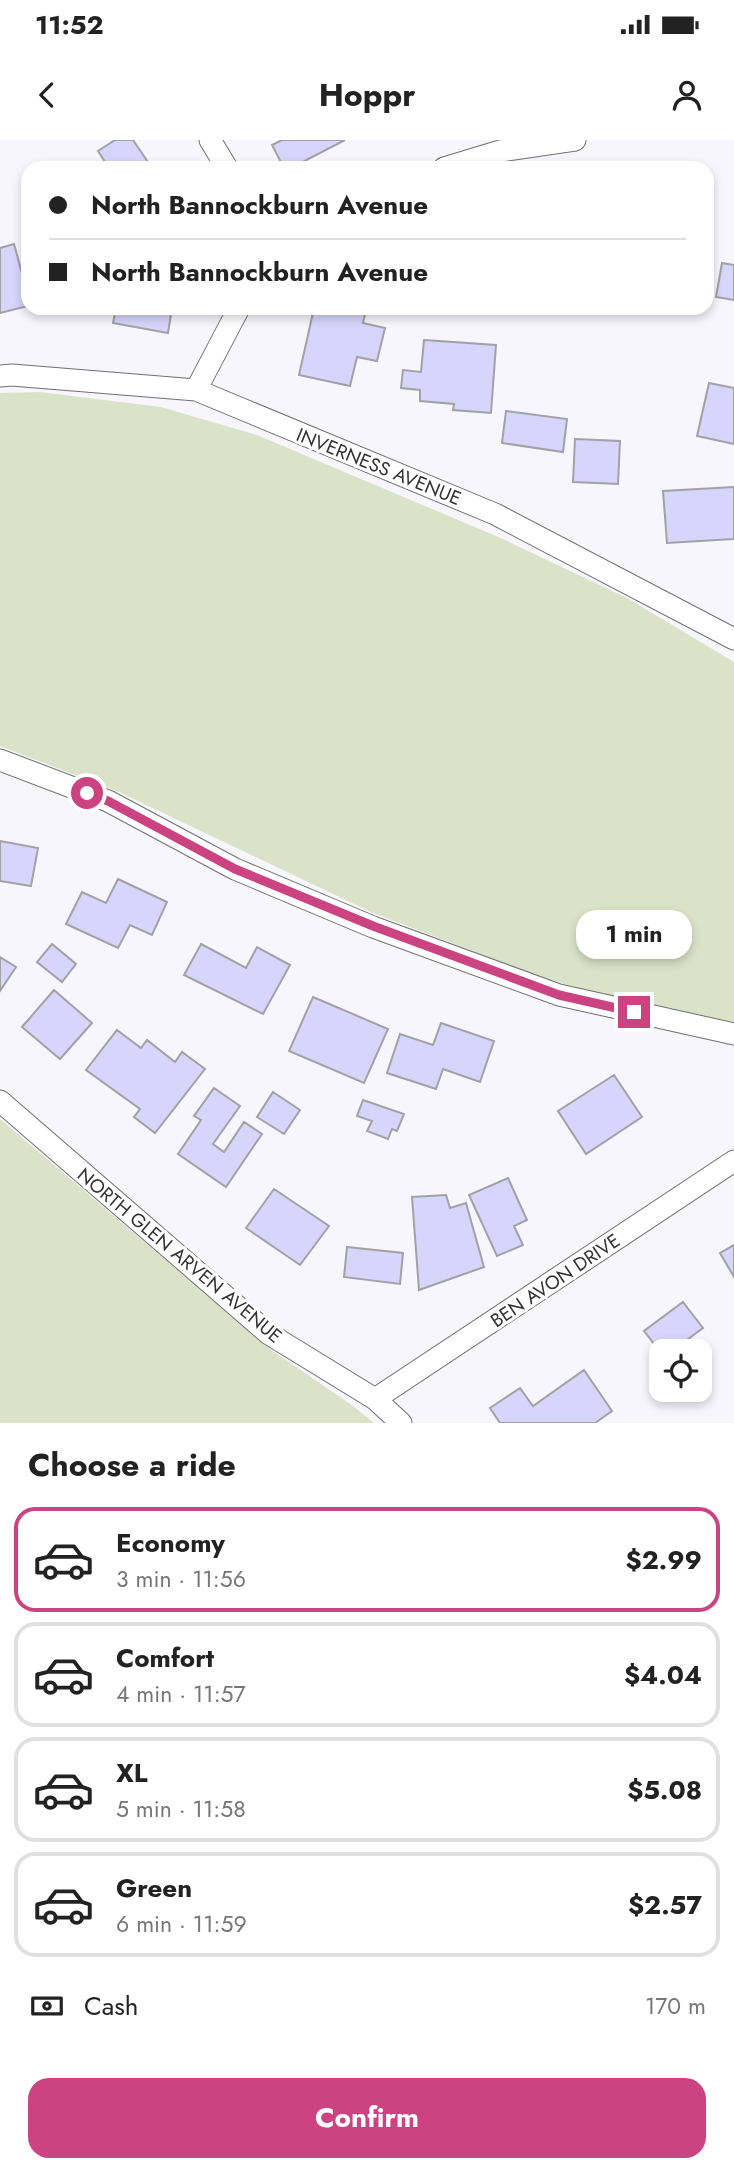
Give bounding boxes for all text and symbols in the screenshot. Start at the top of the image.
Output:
text: 11:52 [35,6,104,44]
text: Hoppr [319,72,415,118]
icon: back [28,76,66,114]
icon: person [668,76,706,114]
text: North Bannockburn Avenue [91,186,428,224]
text: North Bannockburn Avenue [91,253,428,291]
street label: INVERNESS AVENUE [292,421,465,512]
route start [71,777,103,809]
callout: 1 min [576,910,692,960]
text: 1 min [605,917,663,951]
route end [618,996,650,1028]
street label: NORTH GLEN ARVEN AVENUE [71,1161,288,1349]
street label: BEN AVON DRIVE [485,1227,625,1334]
map controls [649,1339,712,1402]
button: locate [649,1339,712,1402]
text: Choose a ride [28,1442,236,1488]
text: Economy [116,1524,225,1562]
icon: car [32,1528,95,1591]
text: $2.99 [626,1541,702,1579]
text: 3 min · 11:56 [116,1562,246,1596]
text: Comfort [116,1639,214,1677]
icon: car [32,1643,95,1706]
text: $4.04 [624,1656,702,1694]
text: 4 min · 11:57 [116,1677,246,1711]
text: XL [116,1754,148,1792]
icon: car [32,1758,95,1821]
text: $5.08 [627,1771,702,1809]
text: 5 min · 11:58 [116,1792,246,1826]
text: Green [116,1869,192,1907]
icon: car [32,1873,95,1936]
text: $2.57 [628,1886,702,1924]
text: 6 min · 11:59 [116,1907,247,1941]
icon: cash [28,1987,66,2025]
text: Cash [84,1987,138,2025]
text: 170 m [645,1989,706,2023]
button: Confirm [28,2078,706,2158]

